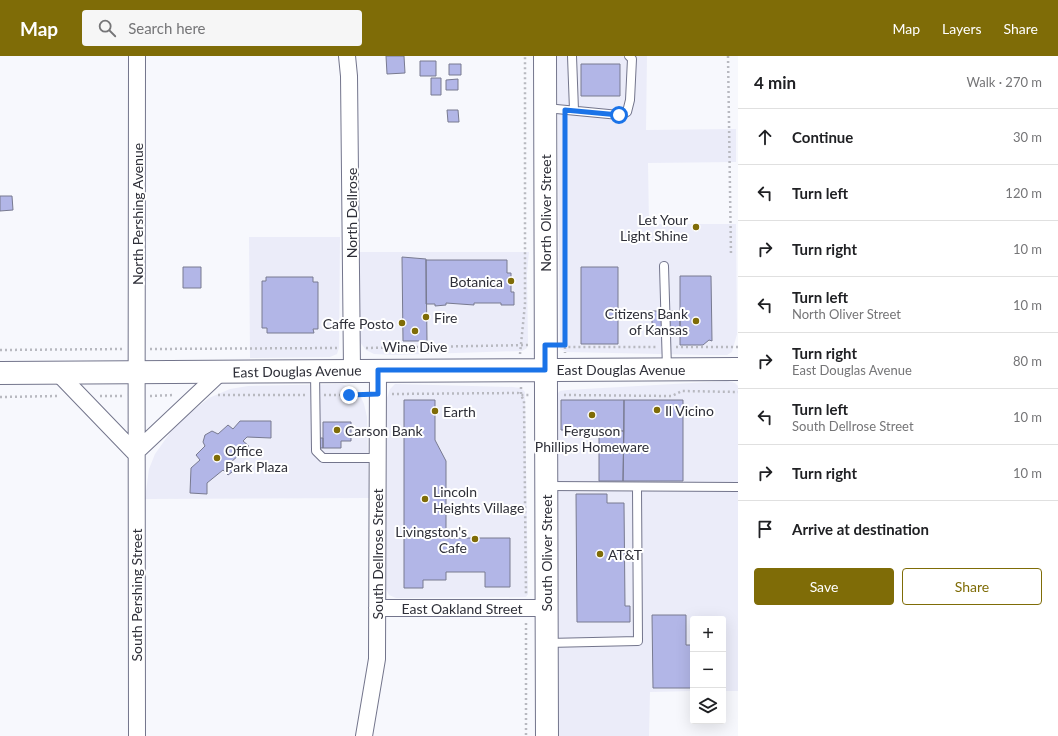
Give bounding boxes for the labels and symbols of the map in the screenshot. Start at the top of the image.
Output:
route start [610,106,628,124]
street label: North Pershing Avenue [129,143,146,285]
street label: North Oliver Street [537,154,554,272]
street label: North Dellrose [343,168,360,258]
place label: Let Your Light Shine [620,211,688,244]
marker: Let Your Light Shine [691,222,701,232]
place label: Botanica [449,273,503,290]
marker: Botanica [506,276,516,286]
place label: Citizens Bank of Kansas [605,305,689,338]
place label: Fire [434,309,457,326]
marker: Fire [421,312,431,322]
place label: Caffe Posto [323,315,394,332]
marker: Citizens Bank of Kansas [691,316,701,326]
marker: Caffe Posto [397,318,407,328]
marker: Wine Dive [410,326,420,336]
place label: Wine Dive [383,338,447,355]
street label: East Douglas Avenue [232,361,362,381]
street label: East Douglas Avenue [557,361,685,378]
route end [340,386,358,404]
place label: Il Vicino [665,402,714,419]
place label: Earth [443,403,476,420]
marker: Il Vicino [652,405,662,415]
marker: Earth [430,406,440,416]
marker: Ferguson Phillips Homeware [587,410,597,420]
place label: Carson Bank [345,422,423,439]
place label: Ferguson Phillips Homeware [535,422,649,455]
marker: Carson Bank [332,425,342,435]
place label: Office Park Plaza [225,442,288,475]
marker: Office Park Plaza [212,453,222,463]
place label: Lincoln Heights Village [433,483,524,516]
street label: South Dellrose Street [369,489,386,619]
marker: Lincoln Heights Village [420,494,430,504]
street label: South Oliver Street [538,494,555,612]
place label: Livingston's Cafe [395,523,467,556]
street label: South Pershing Street [128,529,145,661]
marker: Livingston's Cafe [470,534,480,544]
place label: AT&T [608,546,643,563]
marker: AT&T [595,549,605,559]
street label: East Oakland Street [401,600,523,617]

